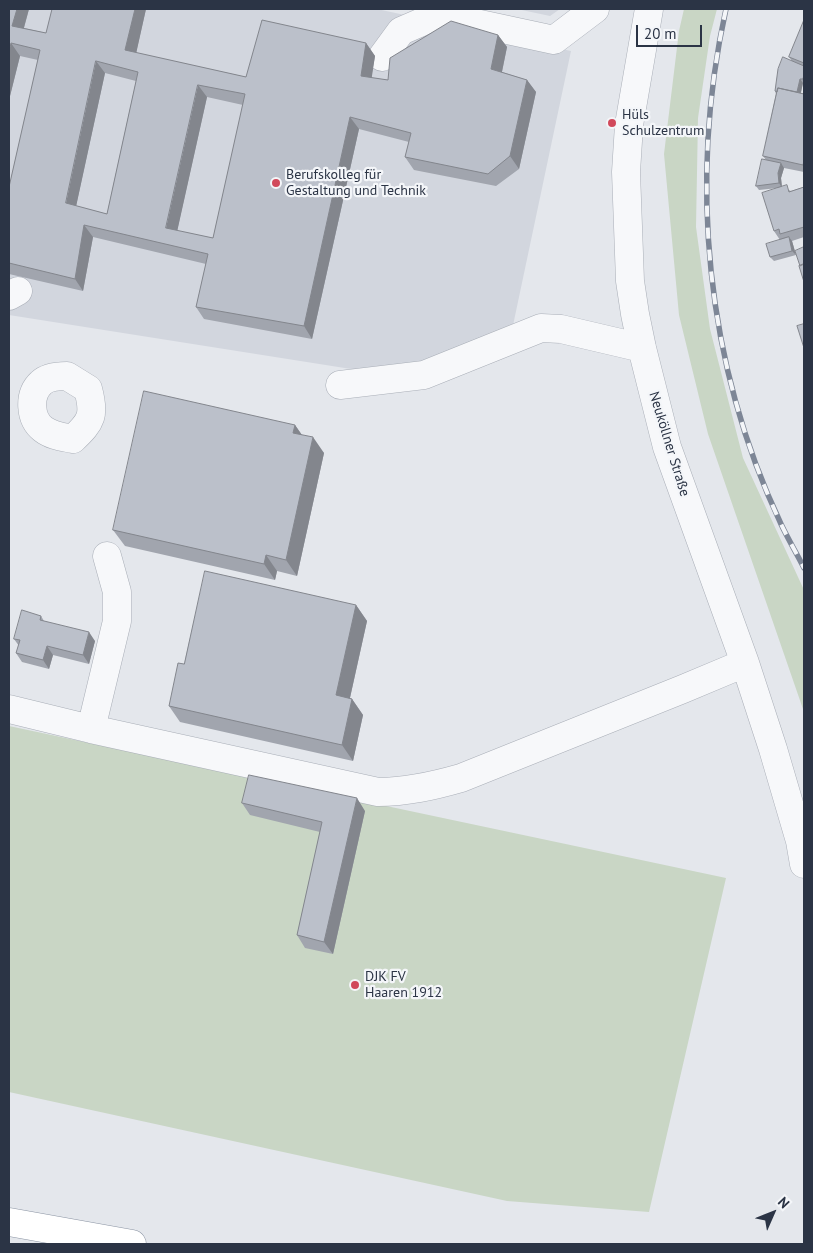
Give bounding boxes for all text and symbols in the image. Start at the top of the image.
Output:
scale bar [638,15,704,47]
text: 20 m [644,24,677,43]
place label: Hüls Schulzentrum [622,107,704,140]
marker: Hüls Schulzentrum [606,117,618,129]
place label: Berufskolleg für Gestaltung und Technik [286,167,426,200]
marker: Berufskolleg für Gestaltung und Technik [270,177,282,189]
street label: Neuköllner Straße [645,389,693,499]
place label: DJK FV Haaren 1912 [365,969,442,1002]
marker: DJK FV Haaren 1912 [349,979,361,991]
north arrow [748,1188,798,1238]
text: N [774,1193,793,1212]

